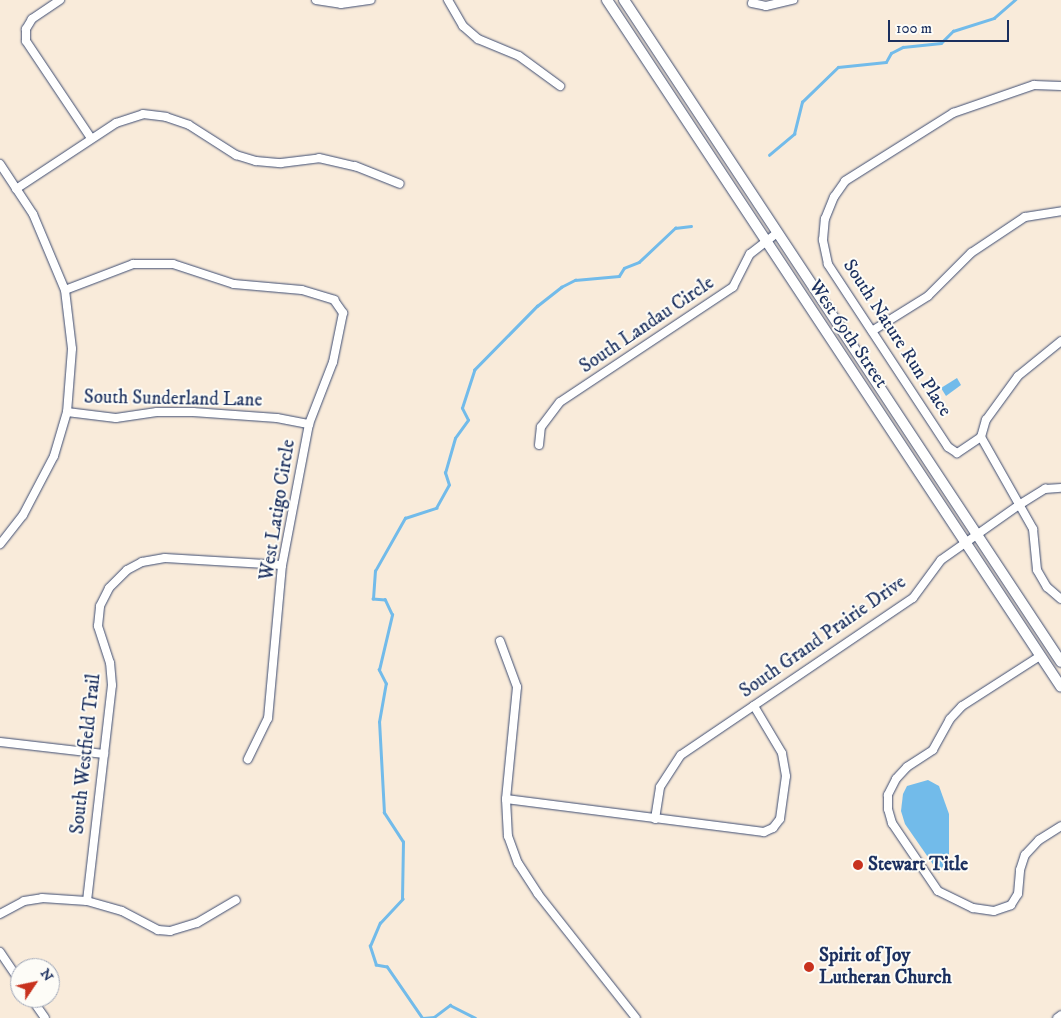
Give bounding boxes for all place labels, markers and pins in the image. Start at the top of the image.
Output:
place label: Stewart Title [868,854,968,876]
marker: Stewart Title [852,859,864,871]
place label: Spirit of Joy Lutheran Church [819,945,952,989]
marker: Spirit of Joy Lutheran Church [803,961,815,973]

